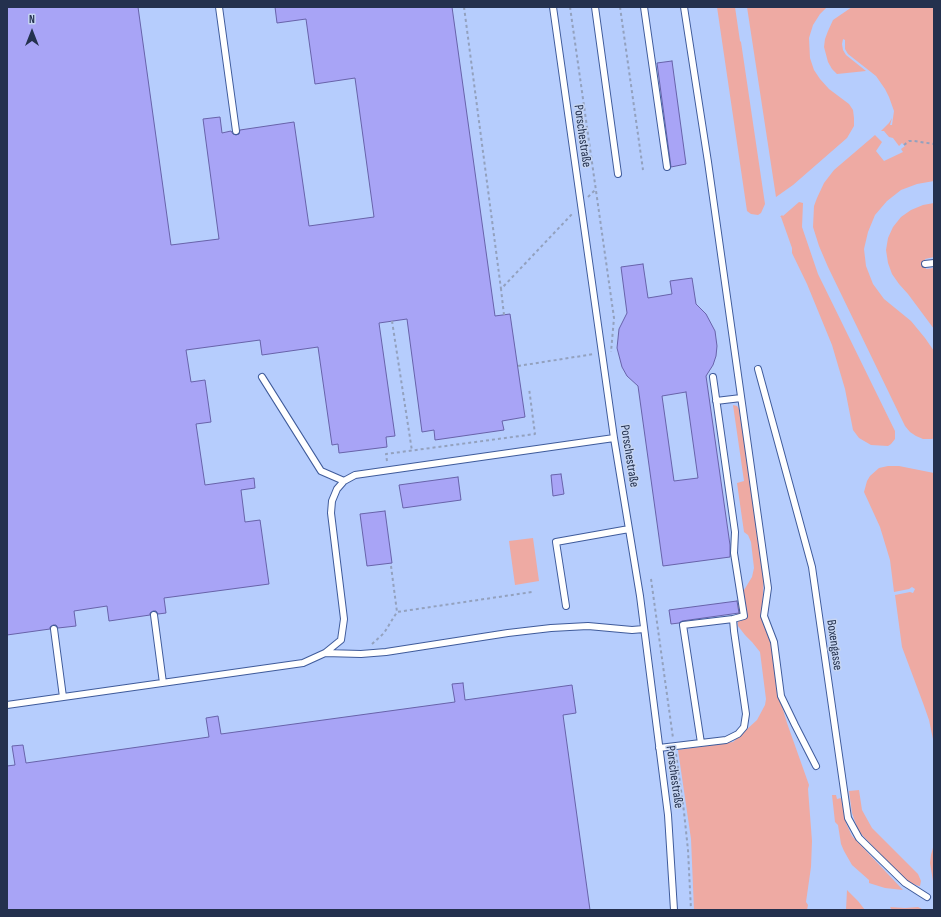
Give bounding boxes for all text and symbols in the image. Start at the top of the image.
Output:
north arrow [12,12,52,52]
text: N [29,13,35,26]
street label: Porschestraße [570,104,594,168]
street label: Porschestraße [616,424,642,488]
street label: Boxengasse [823,619,845,671]
street label: Porschestraße [662,745,686,809]

